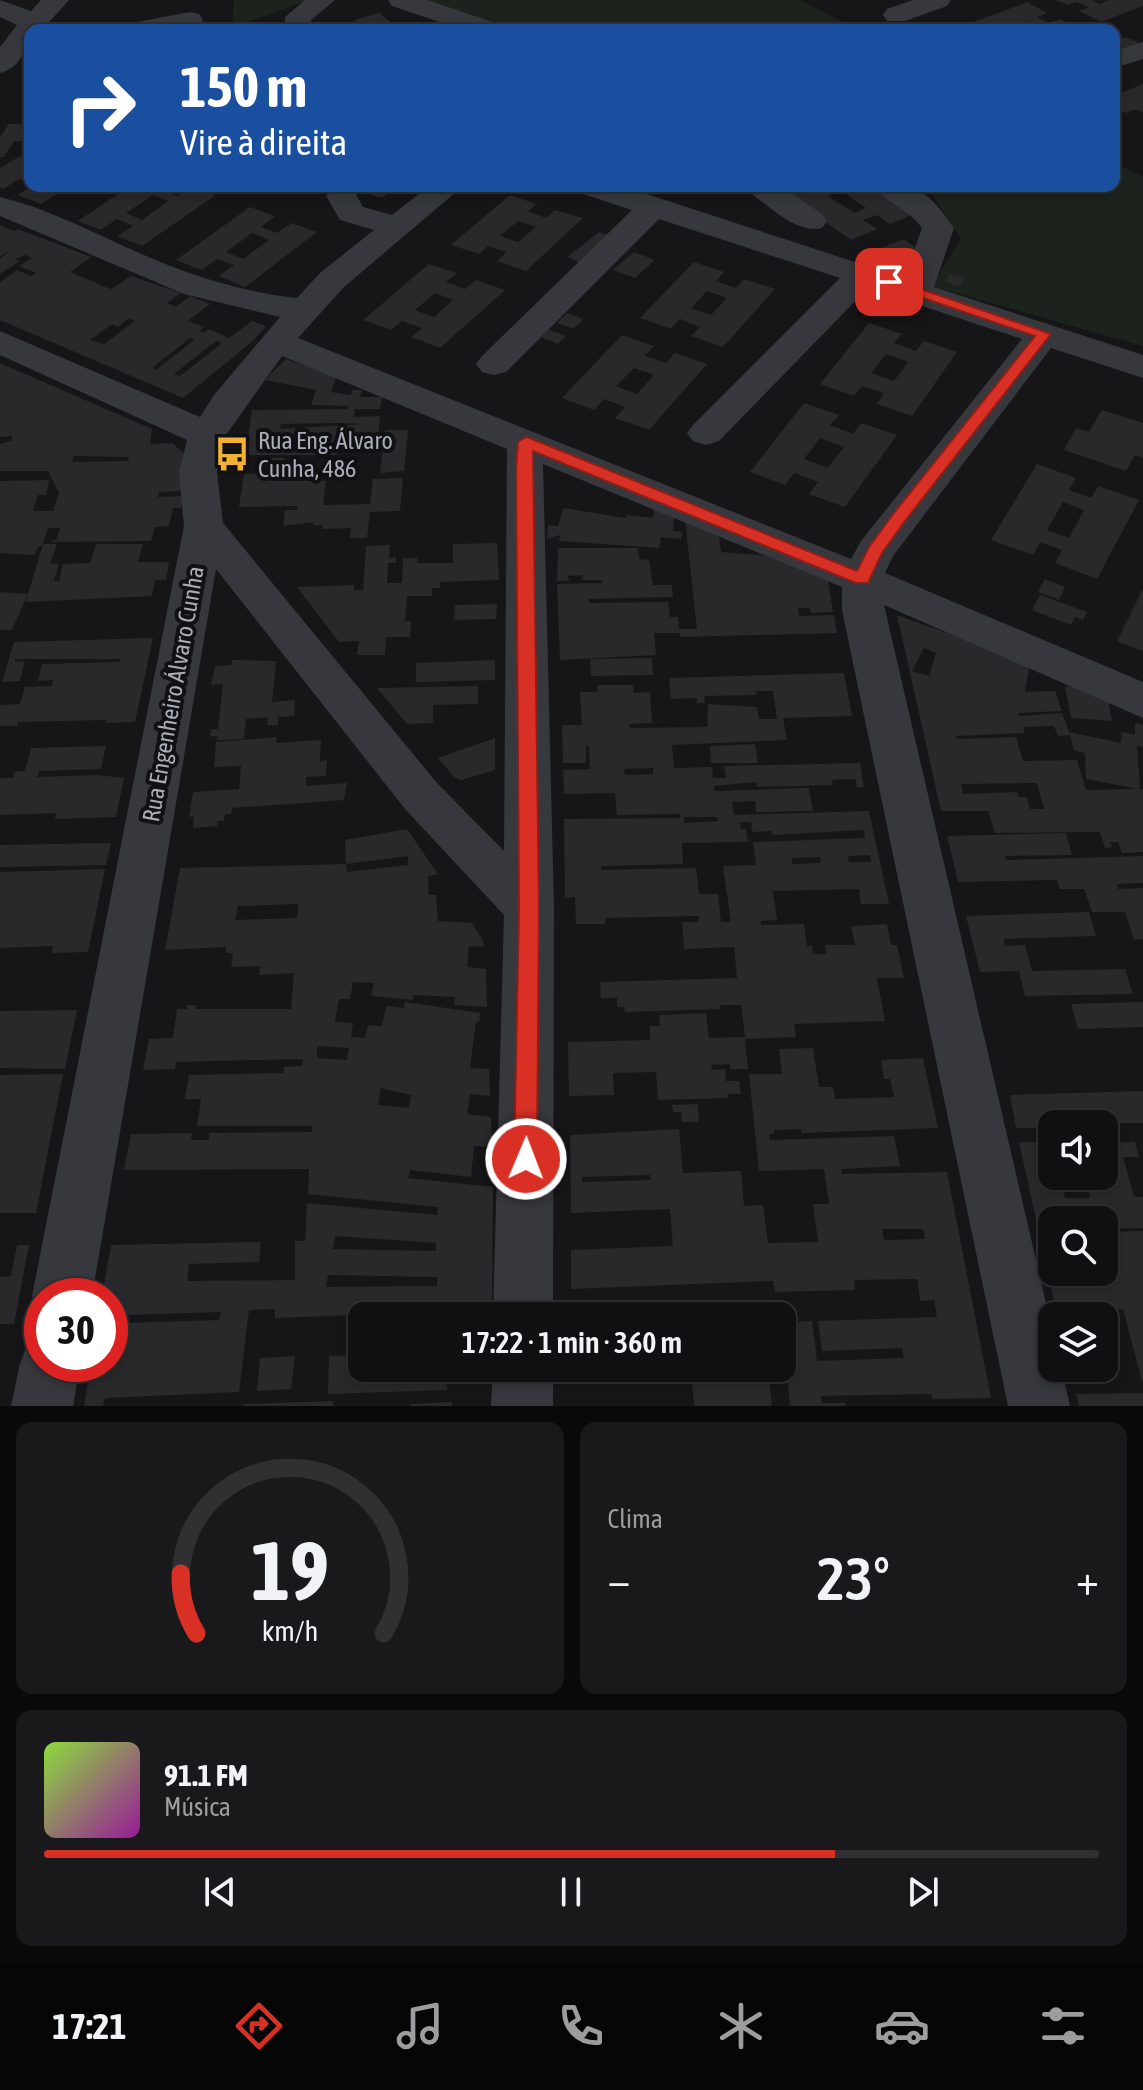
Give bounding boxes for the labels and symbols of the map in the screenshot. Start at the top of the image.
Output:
pin [855,248,923,316]
place label: Rua Eng. Álvaro Cunha, 486 [258,427,393,482]
bus stop icon: Rua Eng. Álvaro Cunha, 486 [213,435,251,473]
street label: Rua Engenheiro Álvaro Cunha [137,564,209,824]
position arrow [484,1117,568,1201]
speed limit sign: 30 [24,1278,128,1382]

